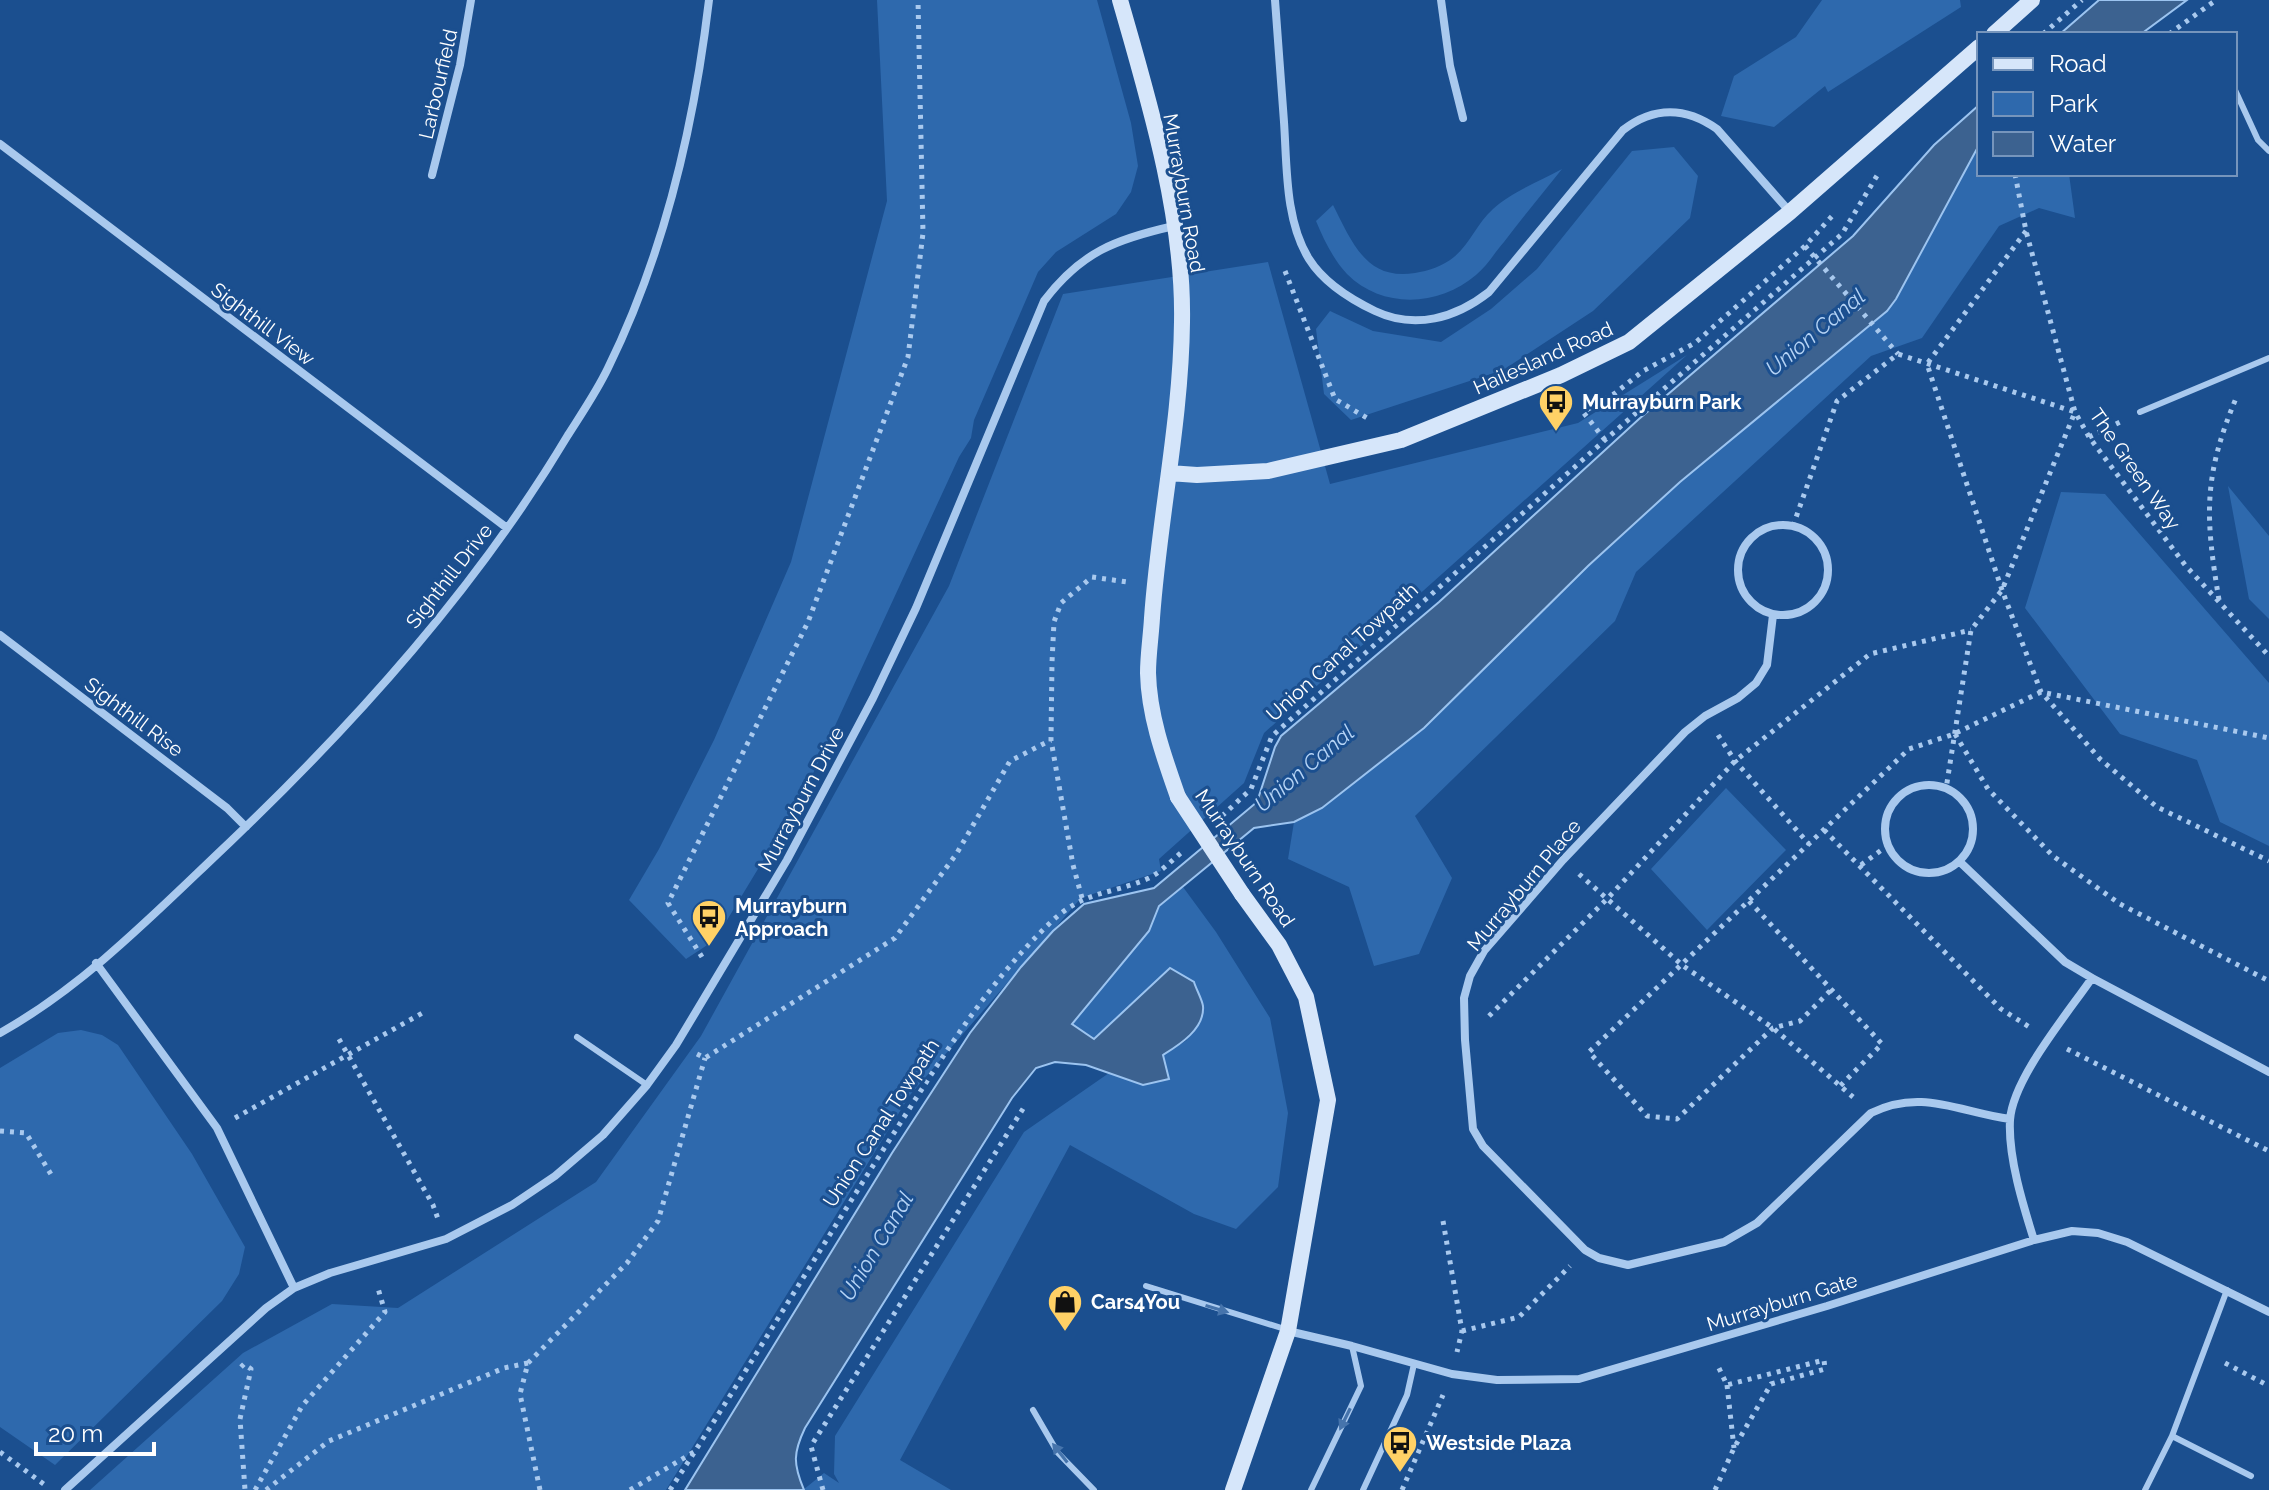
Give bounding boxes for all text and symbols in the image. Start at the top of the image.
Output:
street label: Larbourfield [414,27,462,141]
legend [1977,32,2237,176]
text: Road [2049,49,2107,78]
text: Park [2049,89,2098,118]
street label: Murrayburn Road [1158,112,1210,274]
text: Water [2049,129,2117,158]
street label: Sighthill View [206,277,320,371]
water label: Union Canal [1760,283,1870,381]
street label: Hailesland Road [1469,316,1617,400]
bus stop icon: Murrayburn Park [1537,383,1575,433]
place label: Murrayburn Park [1582,390,1742,414]
street label: The Green Way [2084,404,2186,534]
street label: Sighthill Drive [401,519,497,633]
street label: Union Canal Towpath [1261,578,1423,726]
street label: Sighthill Rise [80,672,188,762]
water label: Union Canal [1249,719,1359,817]
street label: Murrayburn Drive [753,722,849,876]
street label: Murrayburn Road [1190,785,1300,931]
street label: Murrayburn Place [1462,814,1586,956]
place label: Murrayburn Approach [735,894,847,941]
bus stop icon: Murrayburn Approach [690,898,728,948]
street label: Union Canal Towpath [818,1034,944,1212]
water label: Union Canal [833,1187,919,1305]
street label: Murrayburn Gate [1704,1268,1860,1336]
shop icon: Cars4You [1046,1283,1084,1333]
place label: Cars4You [1091,1290,1180,1314]
one-way arrow [1205,1303,1229,1315]
scale bar [36,1406,154,1456]
one-way arrow [1338,1407,1352,1431]
text: 20 m [48,1419,103,1448]
bus stop icon: Westside Plaza [1381,1424,1419,1474]
place label: Westside Plaza [1426,1431,1571,1455]
one-way arrow [1052,1443,1068,1463]

